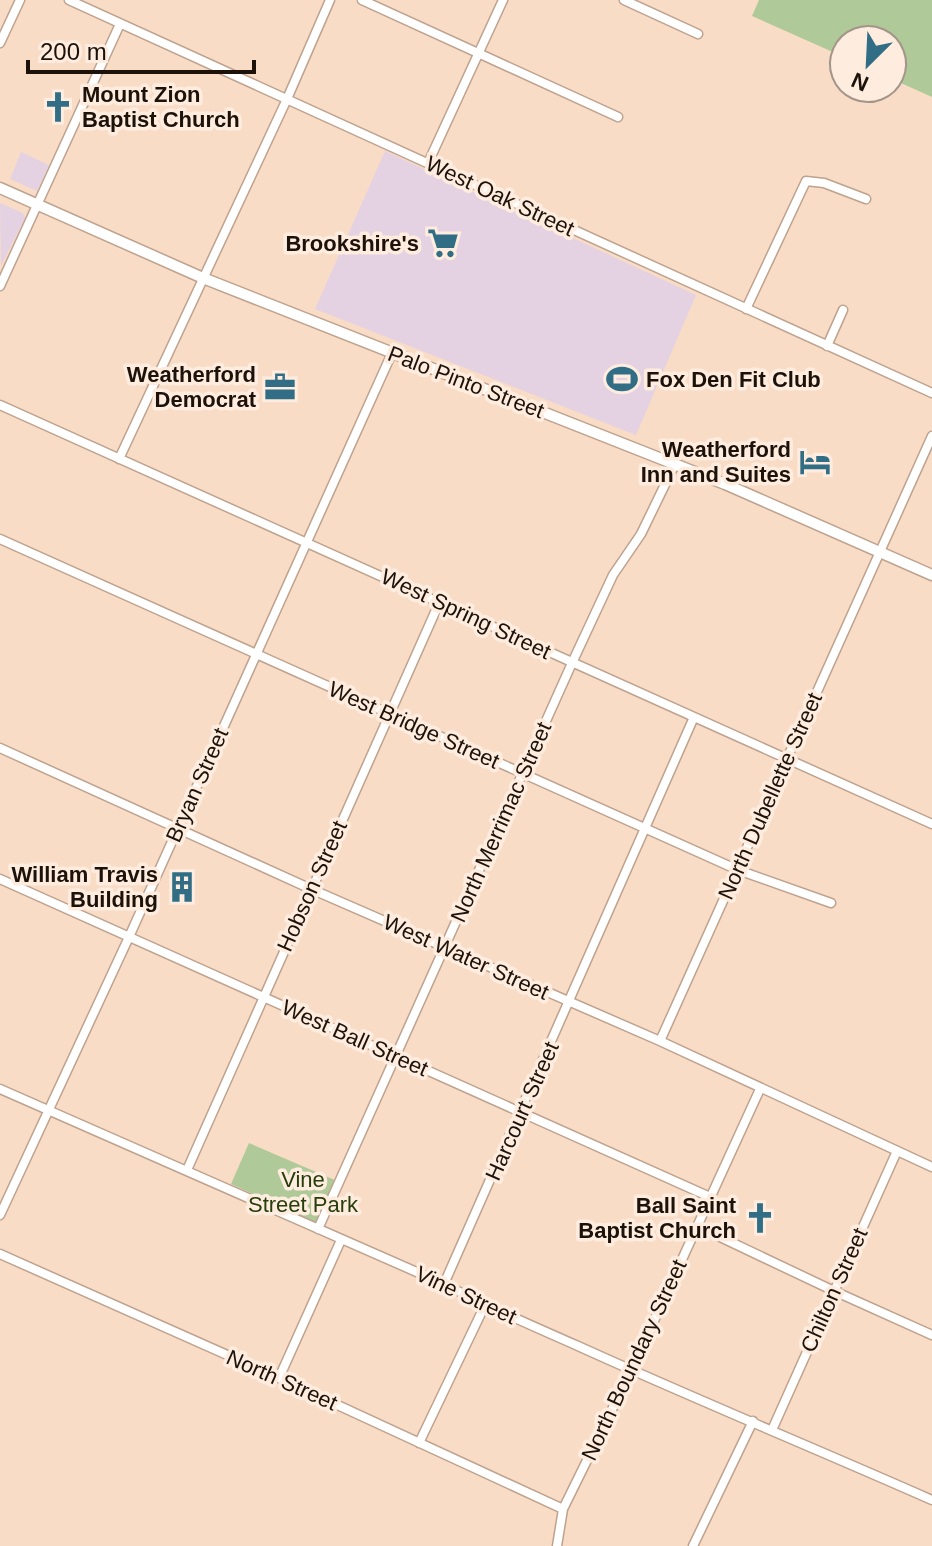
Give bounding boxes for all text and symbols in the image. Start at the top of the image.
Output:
scale bar [28,24,254,74]
north arrow [828,24,908,104]
text: 200 m [40,38,107,65]
text: N [848,67,872,96]
place label: Mount Zion Baptist Church [82,82,240,132]
church icon: Mount Zion Baptist Church [41,90,75,124]
street label: West Oak Street [422,151,578,241]
supermarket icon: Brookshire's [426,226,460,260]
place label: Brookshire's [285,231,419,256]
street label: Palo Pinto Street [384,341,548,423]
place label: Weatherford Democrat [127,362,257,412]
sports icon: Fox Den Fit Club [605,362,639,396]
place label: Fox Den Fit Club [646,367,821,392]
office icon: Weatherford Democrat [263,370,297,404]
place label: Weatherford Inn and Suites [641,437,791,487]
hotel icon: Weatherford Inn and Suites [798,445,832,479]
street label: West Spring Street [377,564,555,664]
street label: West Bridge Street [325,676,503,774]
street label: North Dubellette Street [713,689,827,903]
street label: North Merrimac Street [446,718,556,926]
street label: Bryan Street [161,724,233,846]
street label: Hobson Street [272,817,352,955]
place label: William Travis Building [11,862,158,912]
building icon: William Travis Building [165,870,199,904]
street label: West Water Street [379,909,553,1005]
street label: West Ball Street [278,995,432,1081]
street label: Harcourt Street [480,1038,564,1184]
park label: Vine Street Park [248,1167,359,1217]
place label: Ball Saint Baptist Church [578,1193,737,1243]
church icon: Ball Saint Baptist Church [743,1201,777,1235]
street label: Chilton Street [795,1224,873,1356]
street label: North Boundary Street [576,1256,692,1464]
street label: Vine Street [412,1261,520,1329]
street label: North Street [223,1344,341,1416]

